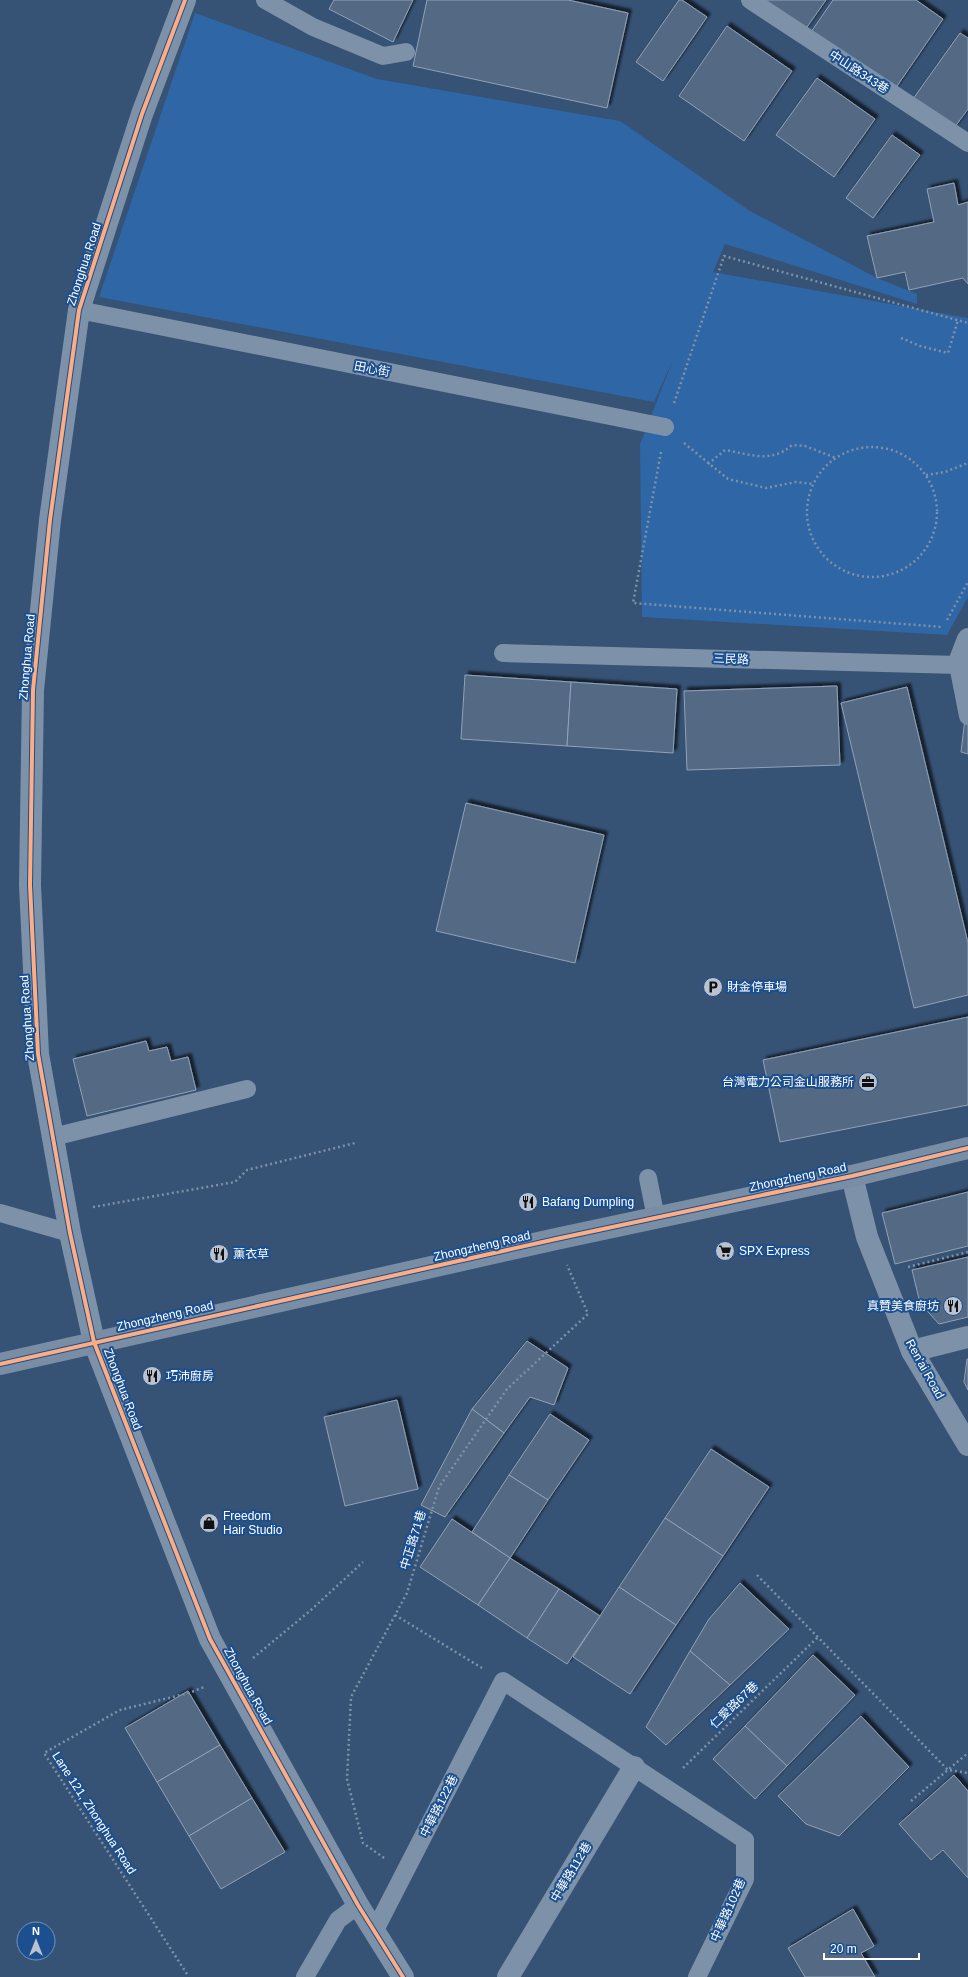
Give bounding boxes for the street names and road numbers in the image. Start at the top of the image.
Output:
street label: 中山路343巷 [827,48,891,96]
street label: Zhonghua Road [64,221,104,307]
street label: 田心街 [353,359,391,379]
street label: Zhonghua Road [16,614,38,700]
street label: 三民路 [713,651,749,667]
street label: Zhonghua Road [17,975,37,1061]
street label: Zhongzheng Road [748,1160,848,1194]
street label: Zhongzheng Road [432,1228,532,1264]
street label: Zhongzheng Road [115,1298,215,1334]
street label: Ren'ai Road [903,1337,947,1401]
street label: Zhonghua Road [101,1346,145,1432]
street label: 中正路71巷 [397,1509,429,1571]
street label: Zhonghua Road [221,1645,275,1727]
street label: 仁愛路67巷 [707,1679,761,1731]
street label: Lane 121, Zhonghua Road [49,1749,139,1877]
street label: 中華路122巷 [417,1773,461,1839]
street label: 中華路112巷 [548,1840,594,1904]
street label: 中華路102巷 [708,1876,748,1944]

